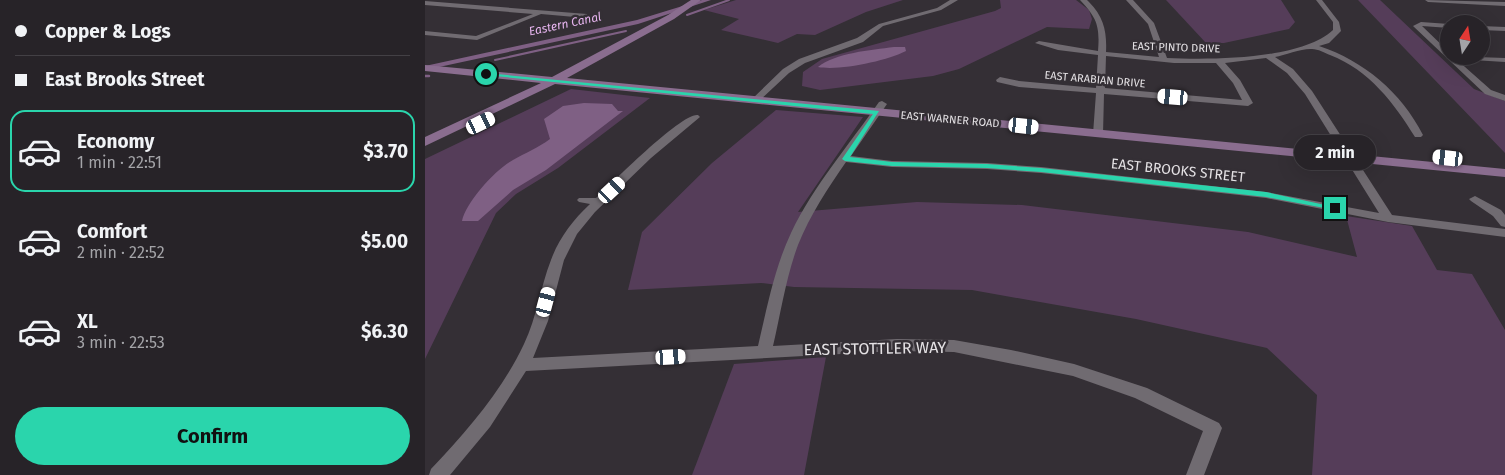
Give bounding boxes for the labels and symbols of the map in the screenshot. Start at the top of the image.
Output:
water label: Eastern Canal [527,9,603,39]
north arrow [1440,15,1490,65]
street label: EAST PINTO DRIVE [1132,39,1221,56]
route start [475,63,497,85]
street label: EAST ARABIAN DRIVE [1044,69,1146,90]
car [1157,88,1188,106]
street label: EAST WARNER ROAD [900,109,1000,130]
car [464,110,497,136]
car [1008,117,1039,135]
callout: 2 min [1294,136,1376,170]
car [1432,149,1463,167]
street label: EAST BROOKS STREET [1110,155,1247,186]
car [595,174,628,206]
route end [1324,197,1346,219]
car [534,286,557,318]
street label: EAST STOTTLER WAY [804,338,947,359]
car [655,349,686,365]

